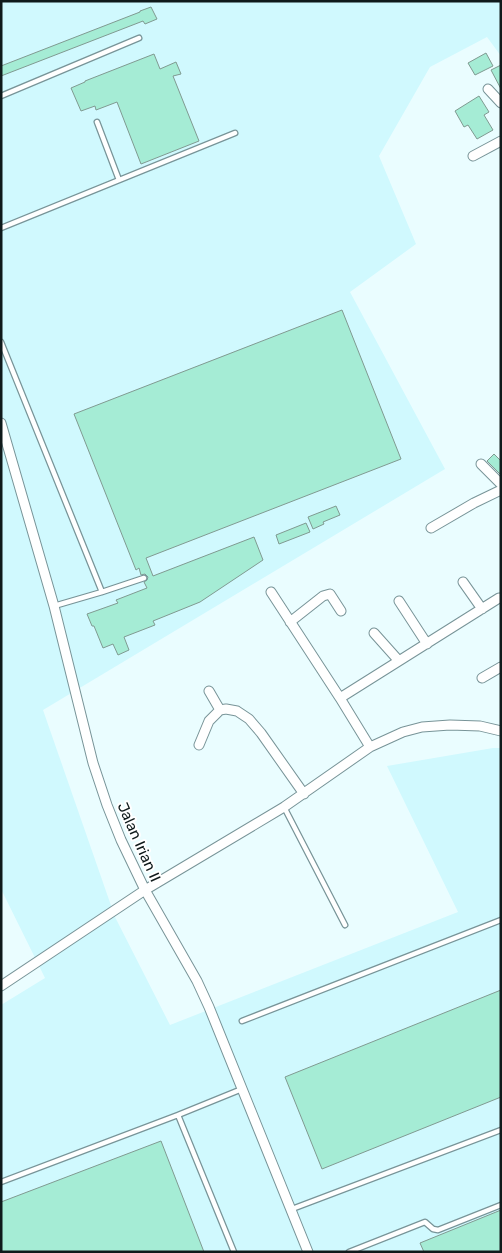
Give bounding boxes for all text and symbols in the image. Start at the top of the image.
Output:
street label: Jalan Irian II [113,799,165,885]

